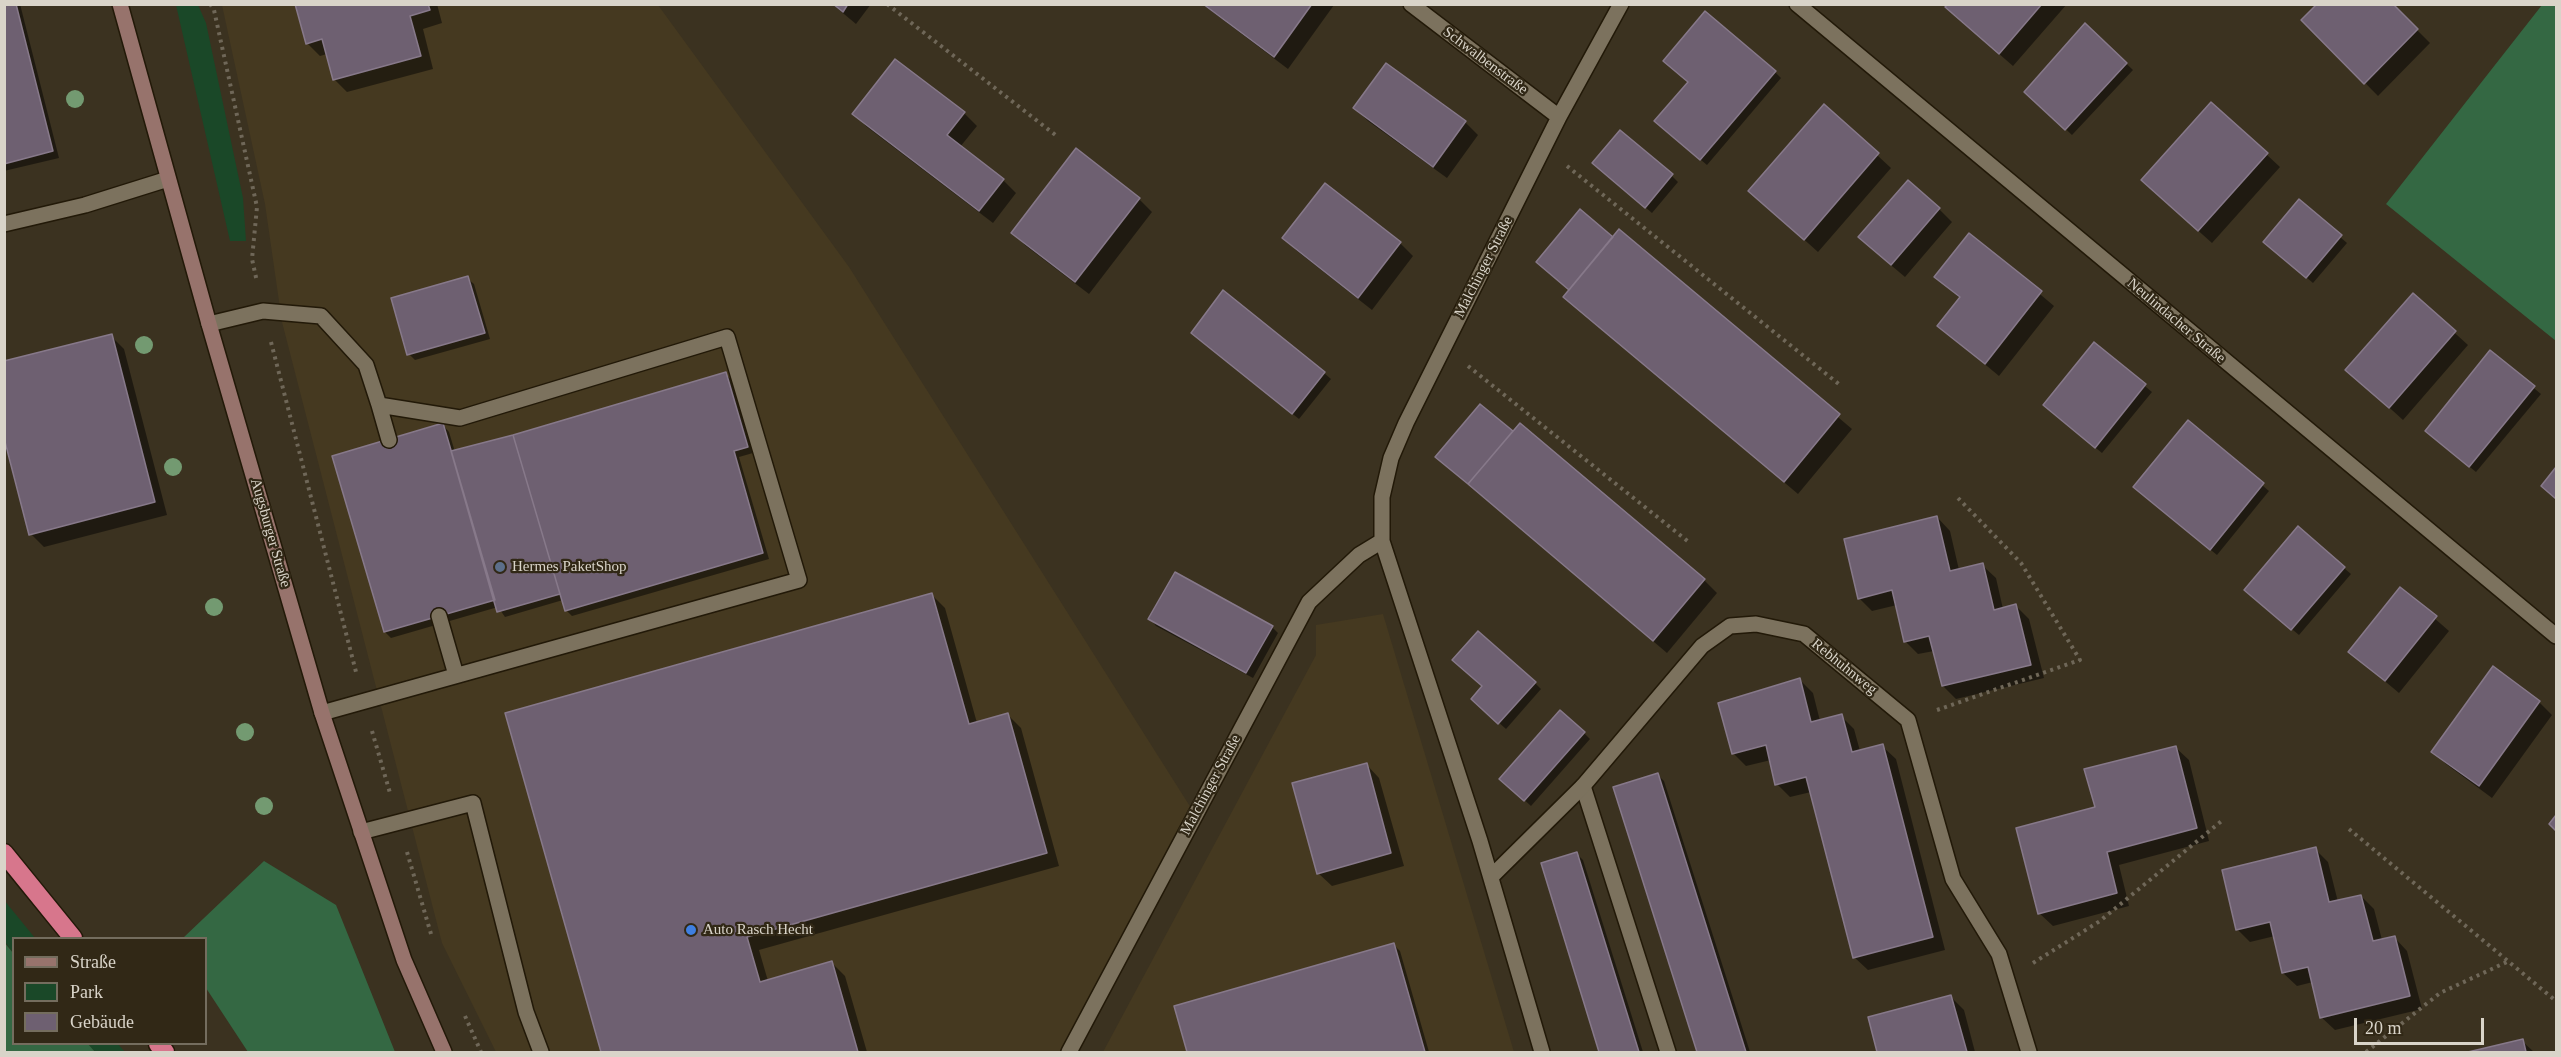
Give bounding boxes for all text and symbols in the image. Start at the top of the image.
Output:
street label: Schwalbenstraße [1439,23,1531,99]
street label: Malchinger Straße [1451,213,1517,321]
street label: Neulindacher Straße [2123,275,2229,367]
street label: Augsburger Straße [246,476,294,590]
place label: Hermes PaketShop [512,558,627,576]
marker: Hermes PaketShop [493,560,507,574]
street label: Rebhuhnweg [1808,635,1880,699]
street label: Malchinger Straße [1177,732,1245,838]
place label: Auto Rasch Hecht [703,921,813,939]
marker: Auto Rasch Hecht [684,923,698,937]
legend [12,937,207,1045]
text: Straße [70,952,116,972]
text: Park [70,982,103,1002]
scale bar [2357,1006,2488,1044]
text: Gebäude [70,1012,134,1032]
text: 20 m [2365,1018,2402,1038]

